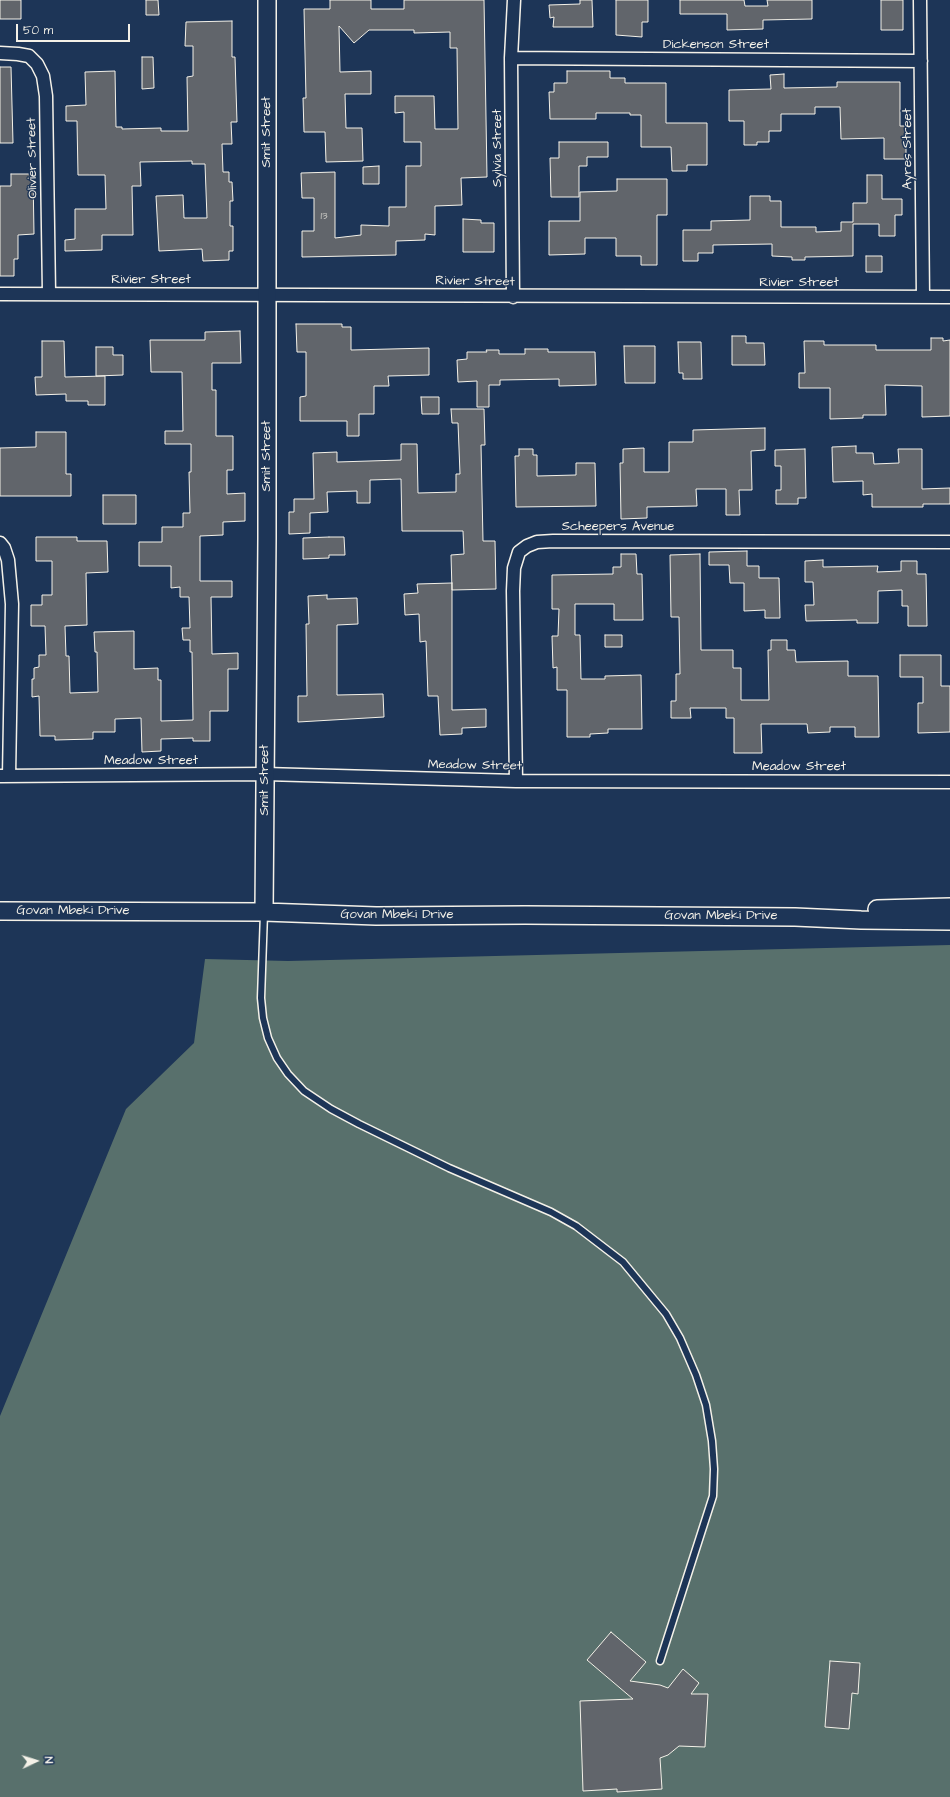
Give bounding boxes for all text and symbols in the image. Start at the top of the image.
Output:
scale bar [18,16,132,42]
text: 50 m [23,22,53,39]
street label: Dickenson Street [663,37,769,53]
street label: Smit Street [259,96,275,168]
street label: Ayres Street [900,108,916,190]
street label: Sylvia Street [490,109,506,187]
street label: Olivier Street [24,117,42,199]
house number: 13 [320,210,328,224]
street label: Rivier Street [111,272,191,288]
street label: Rivier Street [435,274,515,290]
street label: Rivier Street [759,275,839,291]
street label: Smit Street [259,420,275,492]
street label: Scheepers Avenue [562,519,674,535]
street label: Smit Street [257,744,273,816]
street label: Meadow Street [104,753,198,769]
street label: Meadow Street [428,757,522,775]
street label: Meadow Street [752,759,846,775]
street label: Govan Mbeki Drive [17,903,129,919]
street label: Govan Mbeki Drive [341,907,453,923]
street label: Govan Mbeki Drive [665,908,777,924]
north arrow [16,1741,56,1781]
text: N [41,1756,56,1764]

